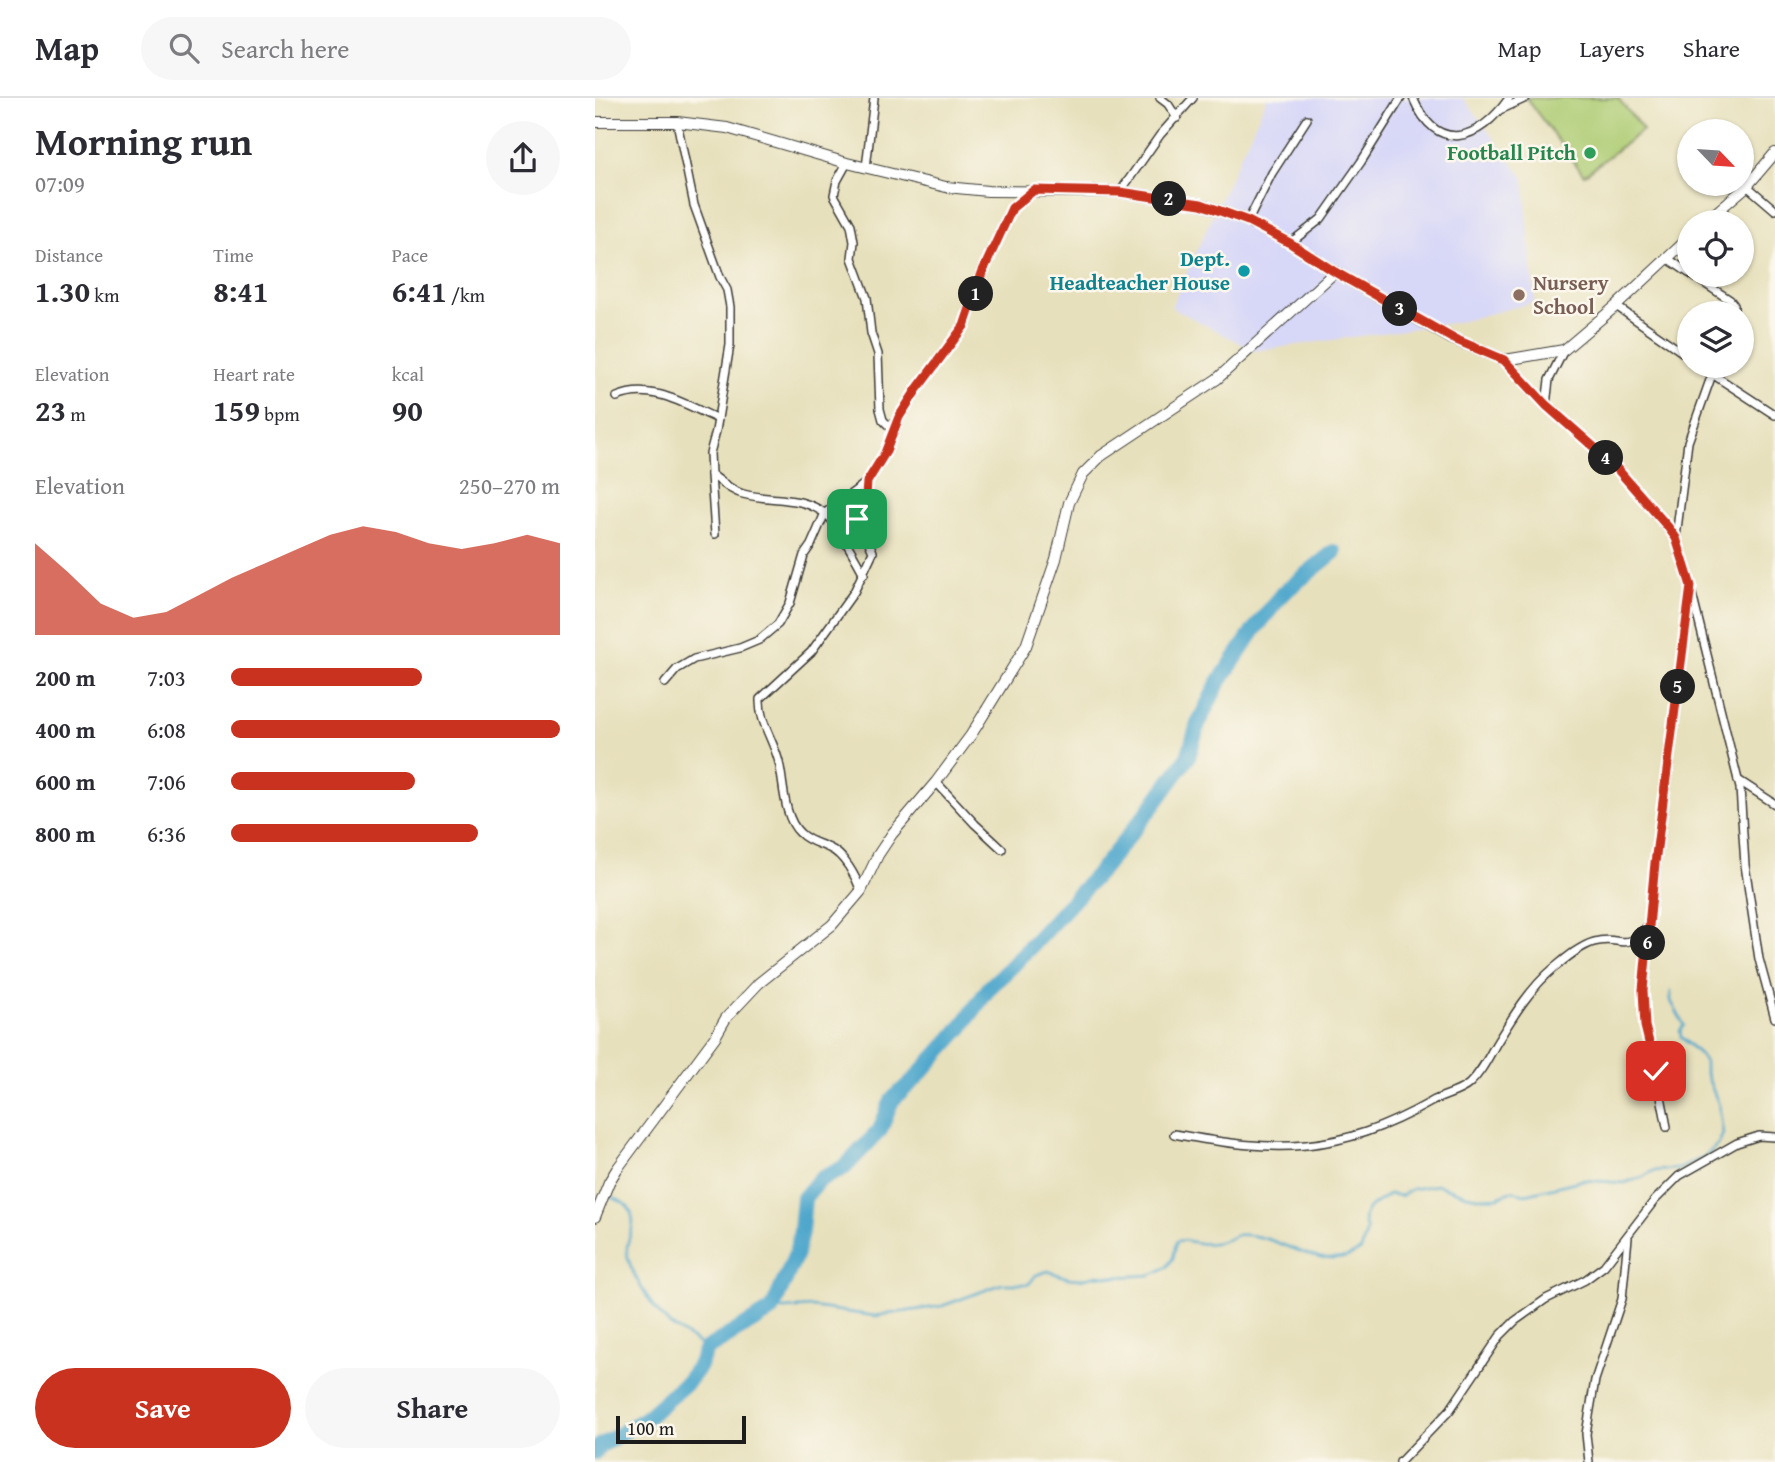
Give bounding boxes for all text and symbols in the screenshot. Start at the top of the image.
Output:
search box [141,17,631,80]
text: Map [35,24,99,72]
icon: search [165,29,203,67]
text: Search here [221,29,349,68]
text: Map [1498,31,1541,66]
text: Layers [1579,31,1645,66]
text: Share [1683,31,1740,66]
text: Morning run [35,113,252,169]
north arrow [1677,119,1753,196]
map controls [1677,119,1754,378]
button: share [486,121,560,195]
place label: Football Pitch [1447,137,1577,168]
marker: Football Pitch [1582,145,1598,161]
text: 07:09 [35,167,85,200]
pin: 2 [1151,182,1187,217]
text: 2 [1164,184,1173,212]
button: locate [1677,210,1754,287]
text: Distance [35,241,103,269]
text: Time [213,241,254,269]
text: Pace [392,241,428,269]
place label: Dept. Headteacher House [1050,243,1230,298]
marker: Dept. Headteacher House [1236,263,1252,279]
place label: Nursery School [1533,267,1609,322]
text: 1.30 [35,269,90,313]
text: 8:41 [213,269,268,313]
text: 6:41 [392,269,447,313]
pin: 1 [959,276,993,312]
text: 1 [971,279,980,307]
text: km [90,281,119,309]
text: /km [447,281,485,309]
marker: Nursery School [1511,287,1527,303]
pin: 3 [1383,292,1417,326]
text: 3 [1395,294,1404,322]
button: layers [1677,301,1754,378]
text: Elevation [35,360,109,388]
text: Heart rate [213,360,295,388]
text: kcal [392,360,424,388]
text: 23 [35,388,66,432]
text: 159 [213,388,260,432]
text: 90 [392,388,423,432]
text: m [66,400,86,428]
text: bpm [260,400,300,428]
pin: 4 [1588,440,1623,476]
text: 4 [1601,443,1610,471]
text: Elevation [35,469,125,502]
text: 250–270 m [459,469,560,502]
pin [827,489,887,549]
icon: arrive [838,500,876,538]
text: 200 m [35,661,96,694]
text: 7:03 [147,661,186,694]
pin: 5 [1661,670,1695,704]
text: 5 [1673,672,1682,700]
text: 400 m [35,713,96,746]
text: 6:08 [147,713,186,746]
text: 600 m [35,765,96,798]
text: 7:06 [147,765,186,798]
text: 800 m [35,817,96,850]
text: 6:36 [147,817,186,850]
pin: 6 [1631,926,1665,960]
text: 6 [1643,928,1652,956]
pin [1626,1041,1686,1101]
icon: check [1637,1052,1675,1090]
button: Save [35,1368,291,1448]
button: Share [305,1368,560,1448]
scale bar [616,1413,745,1445]
text: 100 m [627,1414,674,1442]

